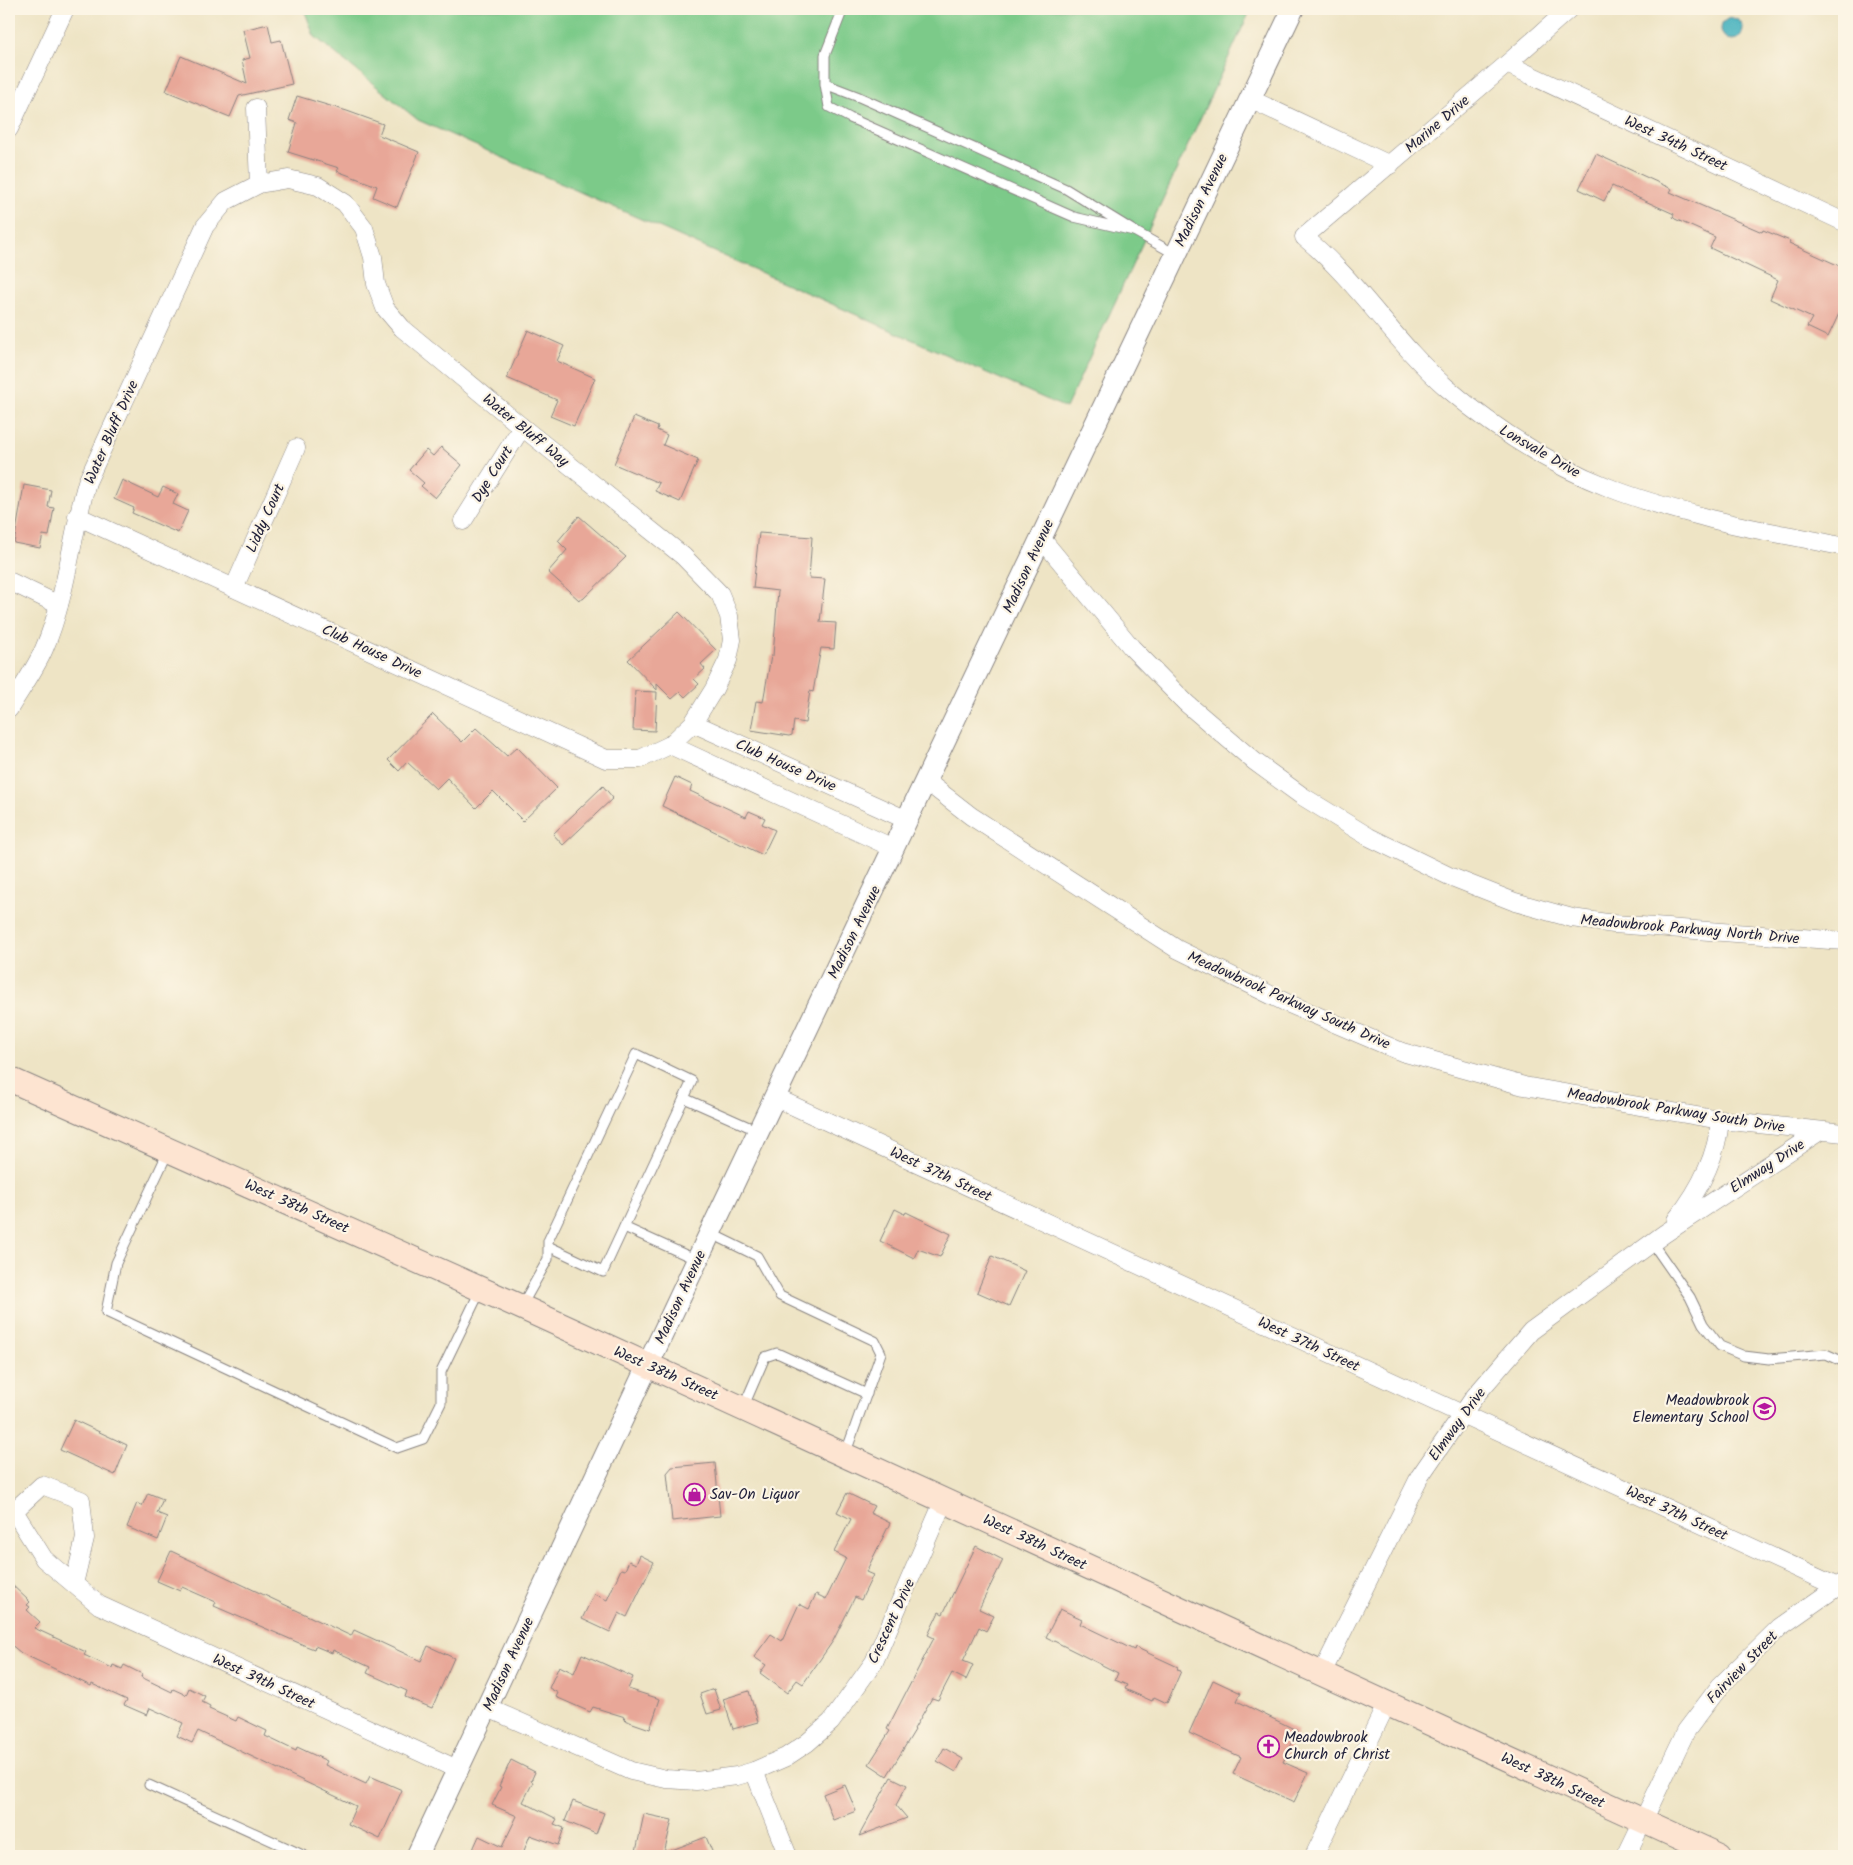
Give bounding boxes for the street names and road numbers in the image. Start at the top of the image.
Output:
street label: Marine Drive [1400,89,1476,160]
street label: West 34th Street [1620,109,1731,178]
street label: Madison Avenue [1169,149,1235,251]
street label: Water Bluff Drive [78,376,146,488]
street label: Water Bluff Way [477,388,575,474]
street label: Lonsvale Drive [1494,419,1585,485]
street label: Dye Court [466,441,520,508]
street label: Liddy Court [240,480,292,557]
street label: Madison Avenue [997,515,1061,617]
street label: Club House Drive [317,618,426,686]
street label: Club House Drive [731,733,840,799]
street label: Madison Avenue [822,881,888,983]
street label: Meadowbrook Parkway North Drive [1579,908,1801,952]
street label: Meadowbrook Parkway South Drive [1183,945,1394,1057]
street label: Meadowbrook Parkway South Drive [1565,1082,1787,1140]
street label: Elmway Drive [1725,1133,1810,1200]
street label: West 37th Street [886,1141,996,1209]
street label: West 38th Street [240,1173,353,1241]
street label: Madison Avenue [649,1246,713,1348]
street label: West 37th Street [1254,1311,1364,1379]
street label: West 38th Street [609,1340,722,1408]
street label: Elmway Drive [1423,1383,1493,1466]
street label: West 37th Street [1622,1480,1732,1548]
street label: West 38th Street [979,1508,1091,1578]
street label: Crescent Drive [862,1575,922,1668]
street label: Madison Avenue [477,1613,541,1715]
street label: Fairview Street [1701,1625,1784,1710]
street label: West 39th Street [208,1648,319,1716]
street label: West 38th Street [1497,1746,1609,1816]

